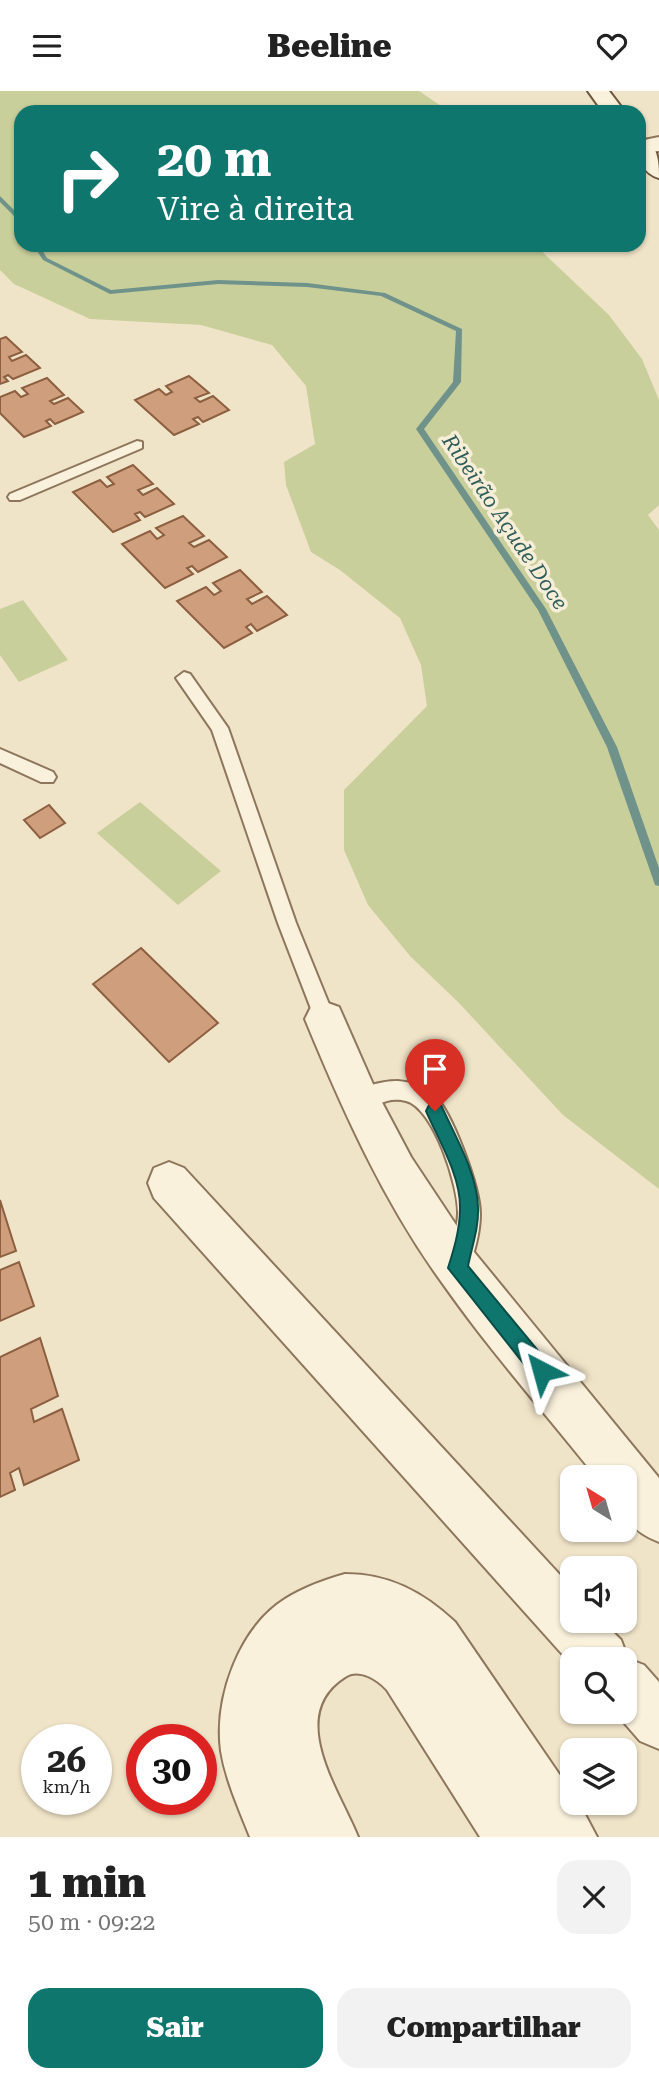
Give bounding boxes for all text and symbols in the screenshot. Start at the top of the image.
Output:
icon: menu [28,27,66,65]
text: Beeline [267,27,392,65]
icon: heart [593,27,631,65]
text: 20 m [157,131,272,188]
icon: right [42,133,133,224]
text: Vire à direita [157,190,354,228]
water label: Ribeirão Açude Doce [437,429,573,614]
pin [405,1039,465,1111]
icon: arrive [416,1050,454,1088]
position arrow [505,1334,579,1408]
north arrow [560,1465,637,1542]
map controls [560,1465,637,1815]
button: sound [560,1556,637,1633]
button: search [560,1647,637,1724]
speed limit sign: 30 [126,1724,217,1815]
button: layers [560,1738,637,1815]
text: 26 [47,1740,86,1781]
text: km/h [42,1776,91,1797]
text: 1 min [28,1858,146,1907]
button: close [557,1860,631,1934]
text: 50 m · 09:22 [28,1909,155,1936]
button: Sair [28,1988,323,2068]
button: Compartilhar [337,1988,631,2068]

